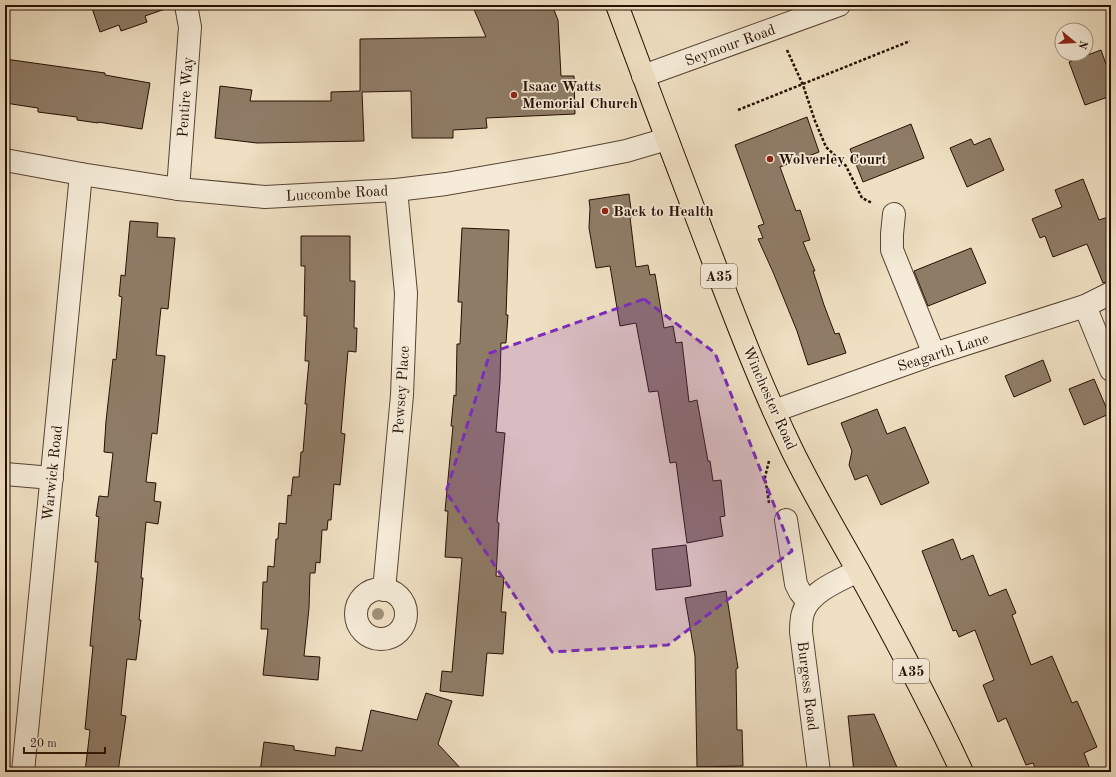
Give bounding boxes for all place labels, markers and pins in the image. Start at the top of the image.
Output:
place label: Isaac Watts Memorial Church [522,80,638,112]
marker: Isaac Watts Memorial Church [509,90,519,100]
place label: Wolverley Court [778,153,888,168]
marker: Wolverley Court [765,154,775,164]
place label: Back to Health [613,205,714,220]
marker: Back to Health [600,206,610,216]

